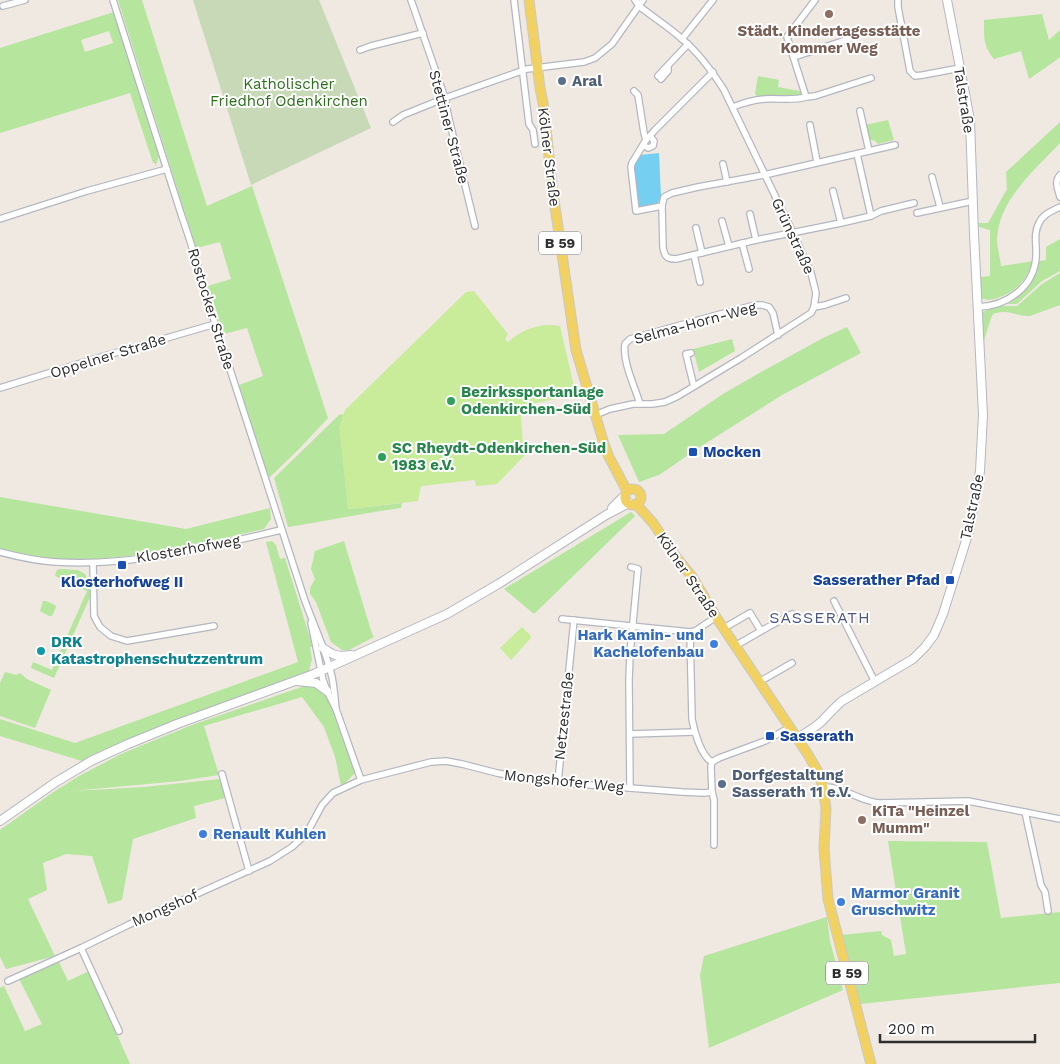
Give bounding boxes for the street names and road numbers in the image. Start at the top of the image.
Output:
street label: Talstraße [950,65,978,135]
street label: Stettiner Straße [425,68,473,186]
street label: Kölner Straße [534,106,564,208]
street label: Grünstraße [768,195,818,277]
road number: B 59 [539,232,581,254]
street label: Rostocker Straße [184,246,238,372]
street label: Selma-Horn-Weg [632,298,758,348]
street label: Oppelner Straße [48,330,168,382]
street label: Talstraße [956,472,988,542]
street label: Kölner Straße [653,529,723,621]
street label: Klosterhofweg [135,531,241,567]
street label: Netzestraße [550,671,578,761]
street label: Mongshofer Weg [503,766,625,796]
street label: Mongshof [129,885,201,931]
road number: B 59 [826,961,868,984]

